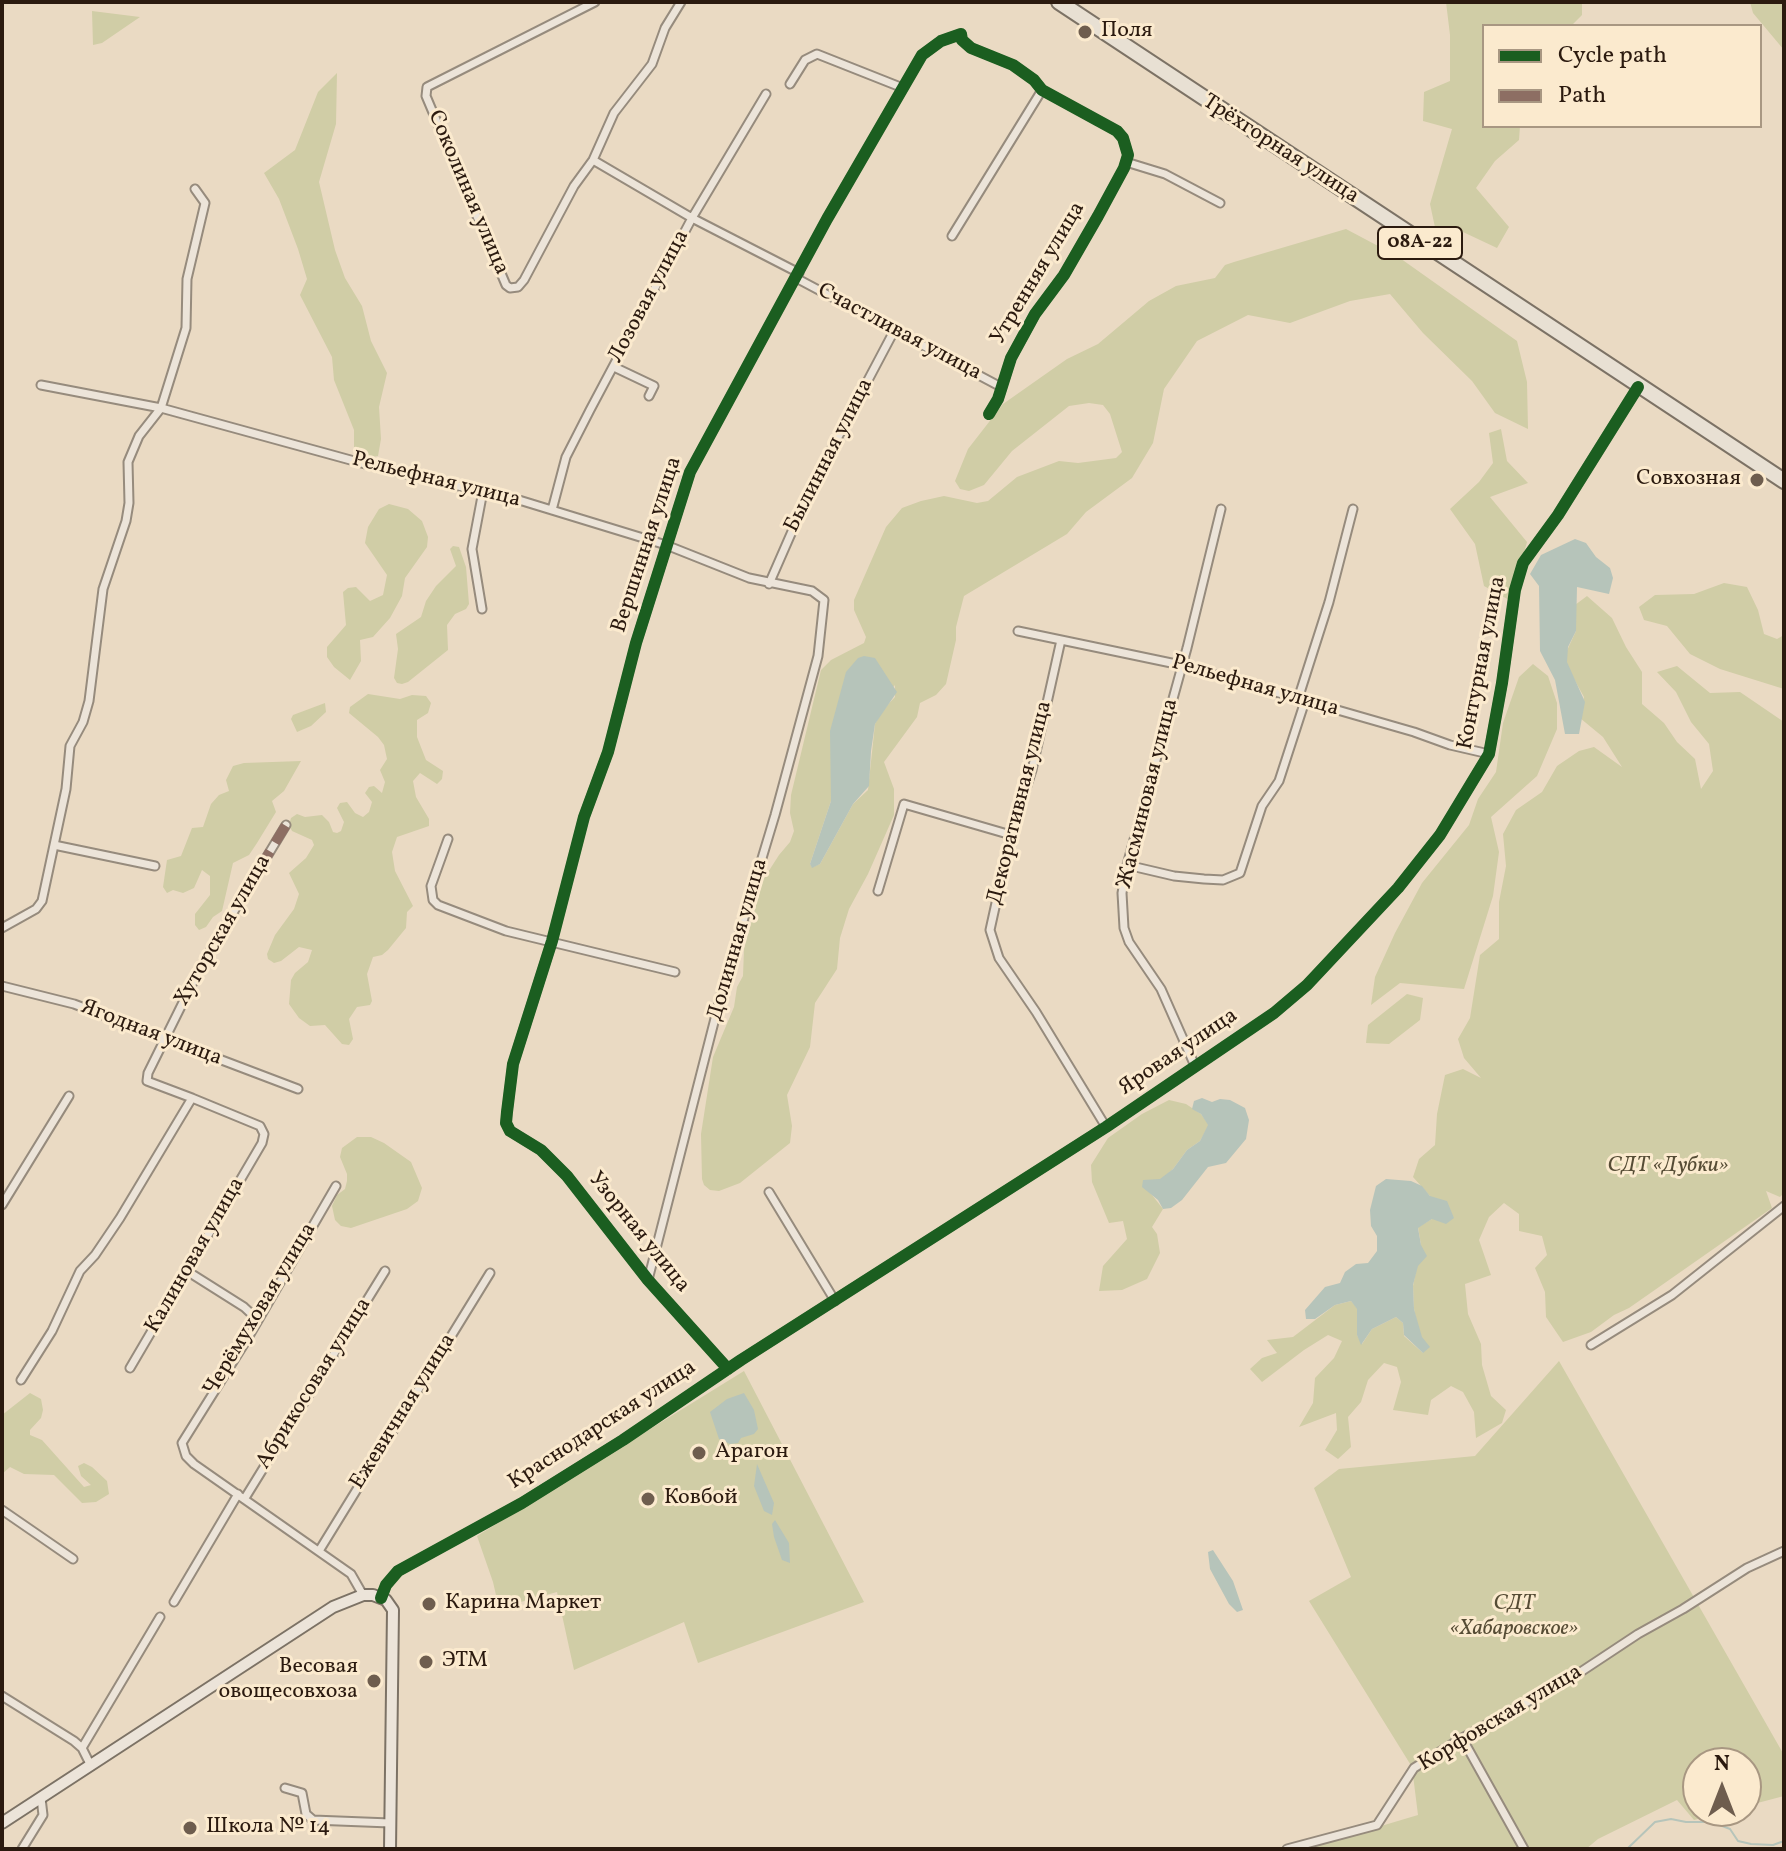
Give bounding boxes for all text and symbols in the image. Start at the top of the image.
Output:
place label: Поля [1101,19,1153,45]
marker: Поля [1076,23,1094,41]
legend [1482,24,1762,128]
text: Cycle path [1558,39,1667,73]
text: Path [1558,79,1606,113]
street label: Трёхгорная улица [1197,89,1363,211]
street label: Соколиная улица [420,107,514,279]
street label: Утренняя улица [986,198,1092,350]
street label: Лозовая улица [604,226,696,368]
road number: 08А-22 [1378,227,1462,259]
street label: Счастливая улица [812,279,986,387]
street label: Былинная улица [780,375,880,537]
street label: Рельефная улица [349,447,523,515]
street label: Вершинная улица [607,454,689,636]
place label: Совхозная [1636,467,1741,493]
marker: Совхозная [1748,471,1766,489]
street label: Контурная улица [1453,574,1513,752]
street label: Рельефная улица [1168,651,1342,723]
street label: Жасминовая улица [1113,696,1185,892]
street label: Декоративная улица [983,698,1059,908]
street label: Хуторская улица [170,851,278,1011]
street label: Долинная улица [703,856,775,1024]
street label: Ягодная улица [77,995,225,1073]
street label: Яровая улица [1115,1004,1243,1102]
park label: СДТ «Дубки» [1608,1154,1728,1180]
street label: Узорная улица [581,1167,695,1299]
street label: Калиновая улица [141,1173,251,1339]
street label: Черёмуховая улица [199,1219,323,1401]
street label: Абрикосовая улица [252,1293,378,1475]
street label: Ежевичная улица [345,1329,463,1495]
street label: Краснодарская улица [504,1355,702,1497]
place label: Арагон [715,1440,789,1466]
marker: Арагон [690,1444,708,1462]
place label: Ковбой [664,1486,738,1512]
marker: Ковбой [639,1490,657,1508]
place label: Карина Маркет [445,1591,601,1617]
park label: СДТ «Хабаровское» [1450,1592,1578,1644]
marker: Карина Маркет [420,1595,438,1613]
place label: ЭТМ [442,1649,488,1675]
marker: ЭТМ [417,1653,435,1671]
place label: Весовая овощесовхоза [218,1655,358,1706]
street label: Корфовская улица [1414,1660,1588,1778]
marker: Весовая овощесовхоза [365,1672,383,1690]
north arrow [1682,1747,1762,1827]
text: N [1714,1749,1730,1780]
place label: Школа № 14 [206,1815,330,1841]
marker: Школа № 14 [181,1819,199,1837]

